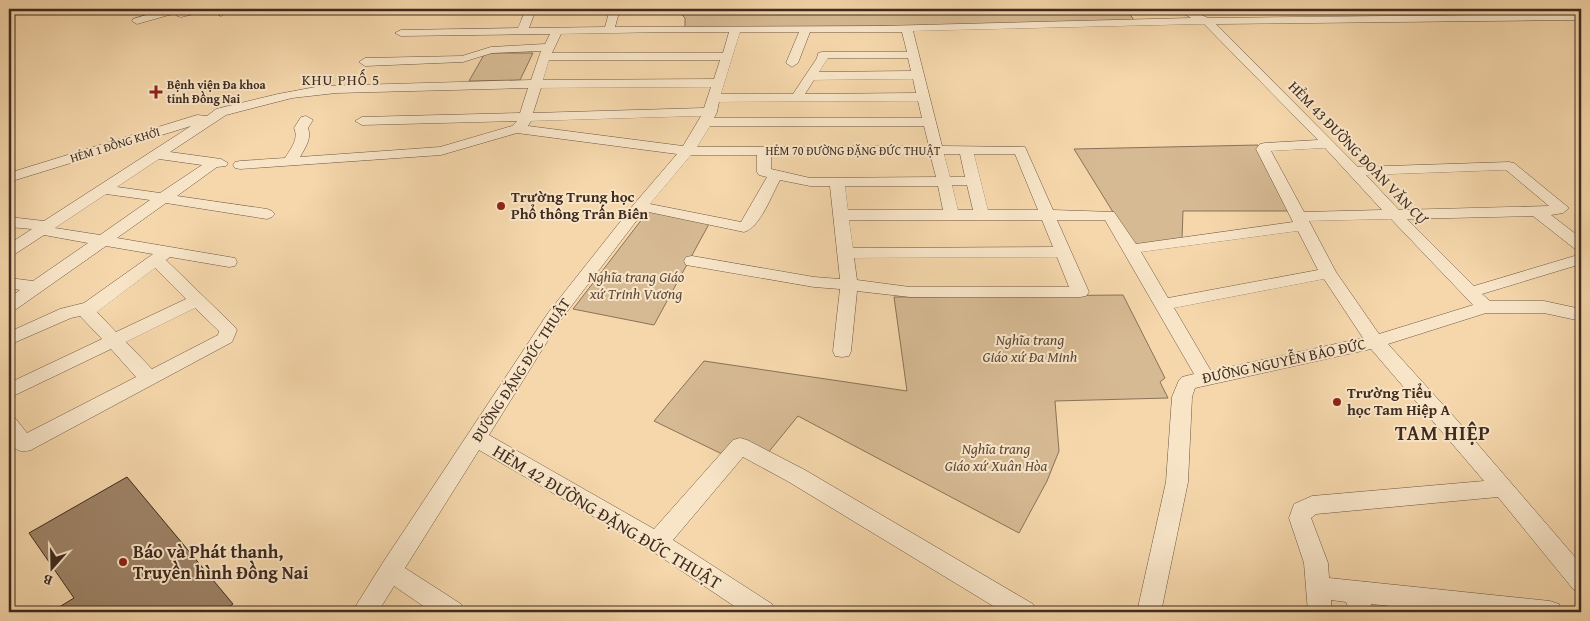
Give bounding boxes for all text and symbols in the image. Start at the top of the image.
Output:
district label: KHU PHỐ 5 [302,68,380,90]
place label: Bệnh viện Đa khoa tỉnh Đồng Nai [167,76,267,107]
street label: HẺM 43 ĐƯỜNG ĐOÀN VĂN CỰ [1284,76,1433,230]
marker: Bệnh viện Đa khoa tỉnh Đồng Nai [149,85,163,99]
street label: HẺM 1 ĐỒNG KHỞI [68,122,162,166]
street label: HẺM 70 ĐƯỜNG ĐẶNG ĐỨC THUẬT [766,142,941,159]
place label: Trường Trung học Phổ thông Trấn Biên [511,186,648,224]
marker: Trường Trung học Phổ thông Trấn Biên [495,200,507,212]
park label: Nghĩa trang Giáo xứ Trinh Vương [588,266,685,304]
street label: ĐƯỜNG ĐẶNG ĐỨC THUẬT [466,293,575,446]
park label: Nghĩa trang Giáo xứ Đa Minh [983,329,1078,367]
street label: ĐƯỜNG NGUYỄN BẢO ĐỨC [1200,333,1368,388]
place label: Trường Tiểu học Tam Hiệp A [1347,382,1450,420]
marker: Trường Tiểu học Tam Hiệp A [1331,396,1343,408]
district label: TAM HIỆP [1395,418,1491,447]
street label: HẺM 42 ĐƯỜNG ĐẶNG ĐỨC THUẬT [488,437,727,596]
park label: Nghĩa trang Giáo xứ Xuân Hòa [945,438,1047,476]
place label: Báo và Phát thanh, Truyền hình Đồng Nai [133,538,309,586]
north arrow [28,544,78,594]
marker: Báo và Phát thanh, Truyền hình Đồng Nai [117,556,129,568]
text: B [40,569,55,591]

